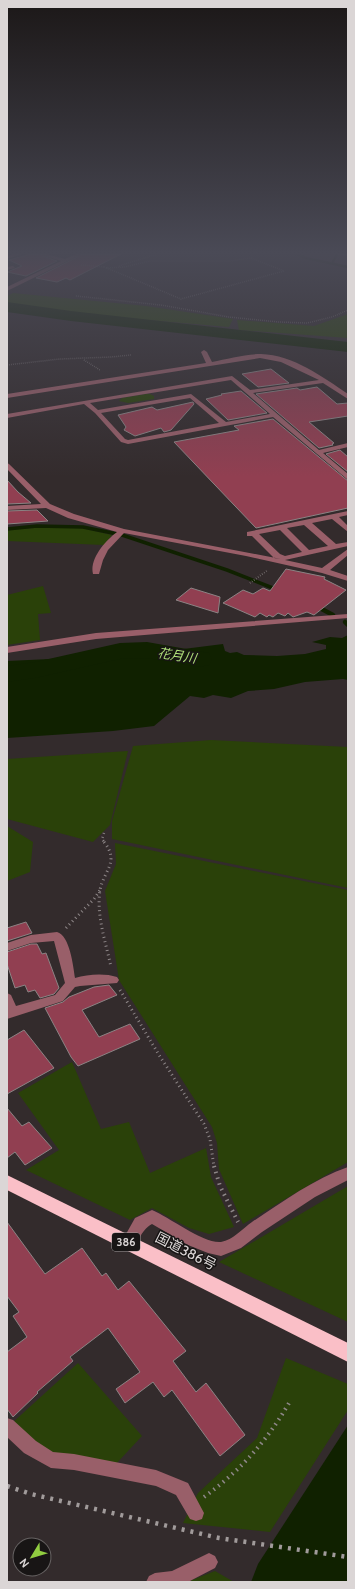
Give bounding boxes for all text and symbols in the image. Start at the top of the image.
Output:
water label: 花月川 [156,644,199,666]
street label: 国道386号 [153,1228,219,1274]
road number: 386 [112,1233,140,1251]
north arrow [12,1537,52,1577]
text: N [16,1556,32,1571]

